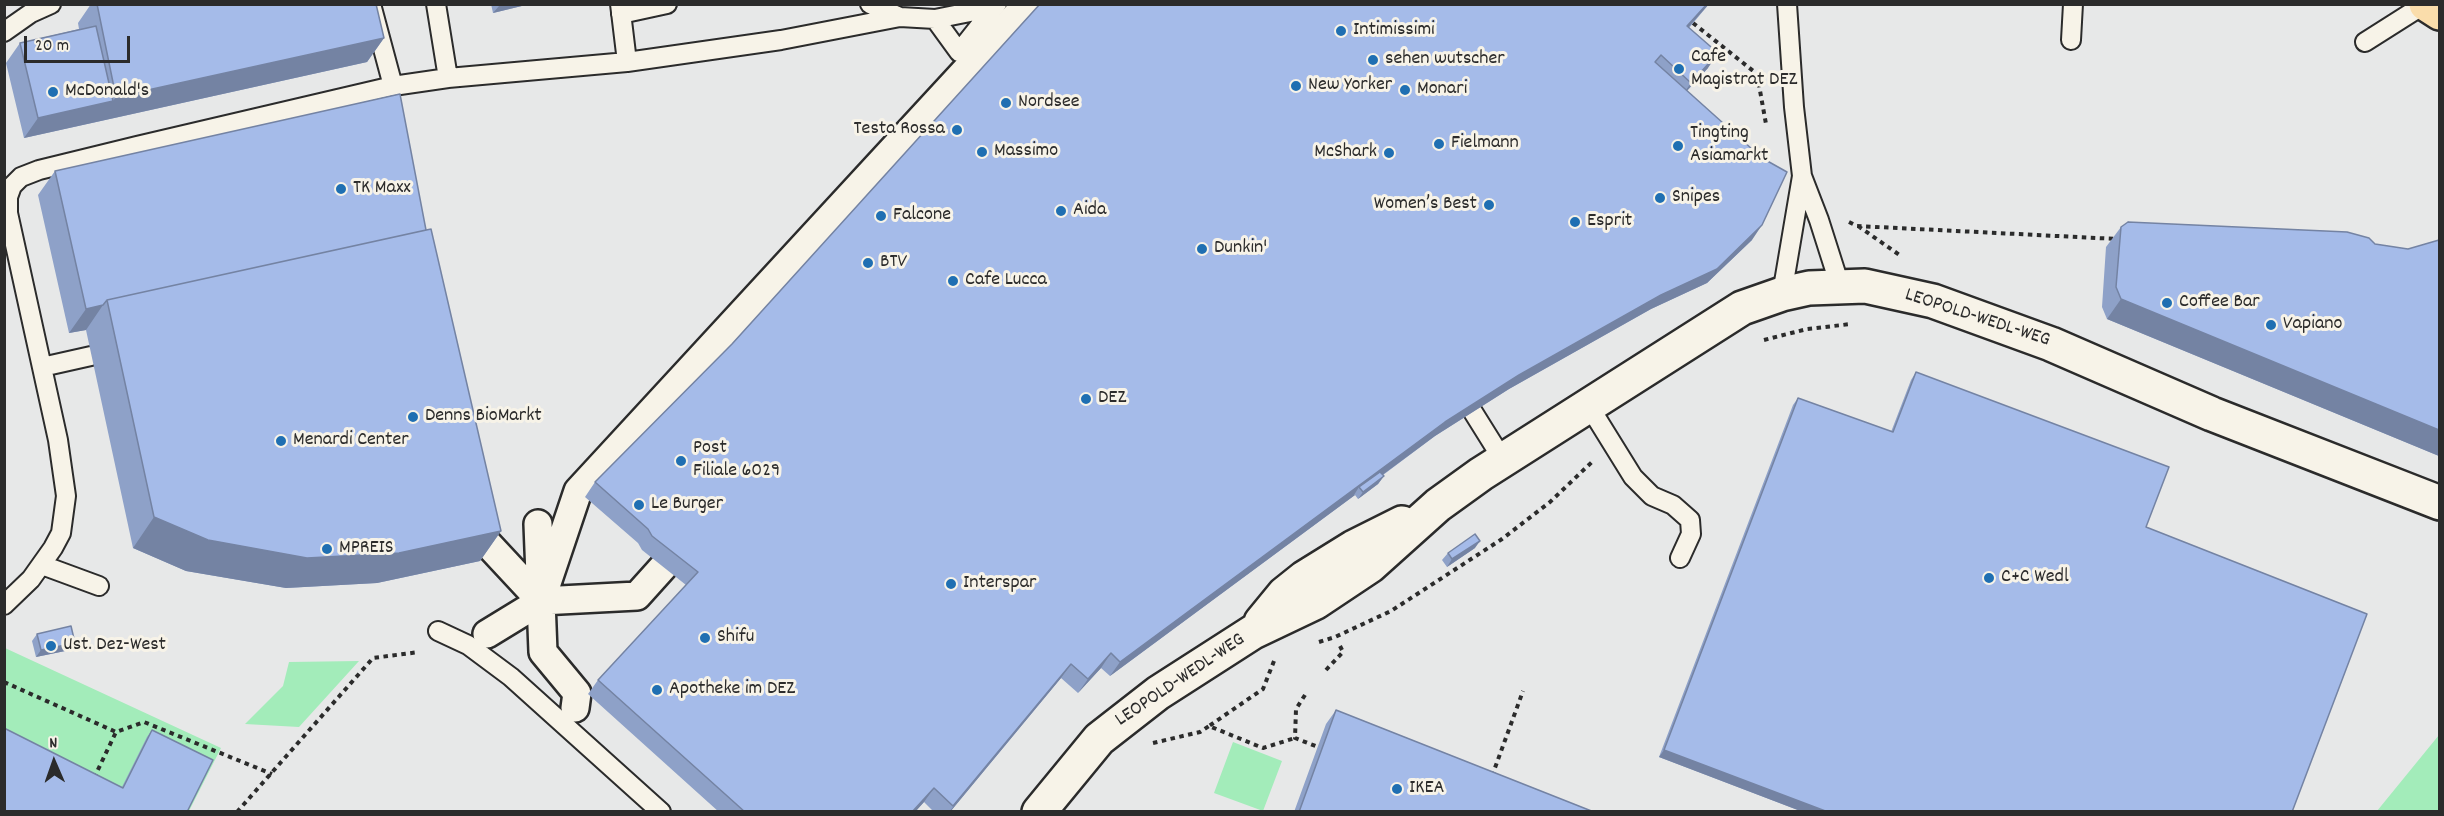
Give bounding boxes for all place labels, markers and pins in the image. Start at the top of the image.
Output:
place label: Intimissimi [1353,19,1435,43]
marker: Intimissimi [1334,24,1348,38]
place label: Cafe Magistrat DEZ [1691,46,1797,93]
place label: sehen wutscher [1385,48,1505,72]
marker: sehen wutscher [1366,53,1380,67]
marker: Cafe Magistrat DEZ [1672,62,1686,76]
place label: New Yorker [1308,74,1392,98]
place label: Monari [1417,78,1467,102]
marker: New Yorker [1289,79,1303,93]
place label: McDonald's [65,80,149,104]
marker: Monari [1398,83,1412,97]
marker: McDonald's [46,85,60,99]
place label: Nordsee [1018,91,1080,115]
marker: Nordsee [999,96,1013,110]
place label: Testa Rossa [854,118,945,142]
place label: Tingting Asiamarkt [1690,122,1768,169]
marker: Testa Rossa [950,123,964,137]
place label: Fielmann [1451,132,1519,156]
marker: Fielmann [1432,137,1446,151]
marker: Tingting Asiamarkt [1671,139,1685,153]
place label: Massimo [994,140,1058,164]
place label: McShark [1314,141,1377,165]
marker: Massimo [975,145,989,159]
marker: McShark [1382,146,1396,160]
place label: TK Maxx [353,177,411,201]
marker: TK Maxx [334,182,348,196]
place label: Snipes [1672,186,1720,210]
marker: Snipes [1653,191,1667,205]
place label: Women’s Best [1374,193,1477,217]
marker: Women’s Best [1482,198,1496,212]
place label: Aida [1073,199,1106,223]
place label: Falcone [893,204,951,228]
marker: Aida [1054,204,1068,218]
marker: Falcone [874,209,888,223]
place label: Esprit [1587,210,1632,234]
marker: Esprit [1568,215,1582,229]
place label: Dunkin' [1214,237,1267,261]
marker: Dunkin' [1195,242,1209,256]
place label: BTV [880,251,907,275]
marker: BTV [861,256,875,270]
place label: Cafe Lucca [965,269,1047,293]
marker: Cafe Lucca [946,274,960,288]
place label: Coffee Bar [2179,291,2260,315]
marker: Coffee Bar [2160,296,2174,310]
place label: Vapiano [2283,313,2342,337]
marker: Vapiano [2264,318,2278,332]
place label: DEZ [1098,387,1126,411]
marker: DEZ [1079,392,1093,406]
place label: Denns BioMarkt [425,405,542,429]
marker: Denns BioMarkt [406,410,420,424]
place label: Menardi Center [293,429,409,453]
marker: Menardi Center [274,434,288,448]
place label: Post Filiale 6029 [693,437,780,484]
marker: Post Filiale 6029 [674,454,688,468]
place label: Le Burger [651,493,723,517]
marker: Le Burger [632,498,646,512]
place label: MPREIS [339,537,394,561]
marker: MPREIS [320,542,334,556]
place label: C+C Wedl [2001,566,2069,590]
marker: C+C Wedl [1982,571,1996,585]
place label: Interspar [963,572,1036,596]
marker: Interspar [944,577,958,591]
place label: Shifu [717,626,754,650]
marker: Shifu [698,631,712,645]
place label: Ust. Dez-West [63,634,166,658]
marker: Ust. Dez-West [44,639,58,653]
place label: Apotheke im DEZ [669,678,795,702]
marker: Apotheke im DEZ [650,683,664,697]
place label: IKEA [1409,777,1444,801]
marker: IKEA [1390,782,1404,796]

